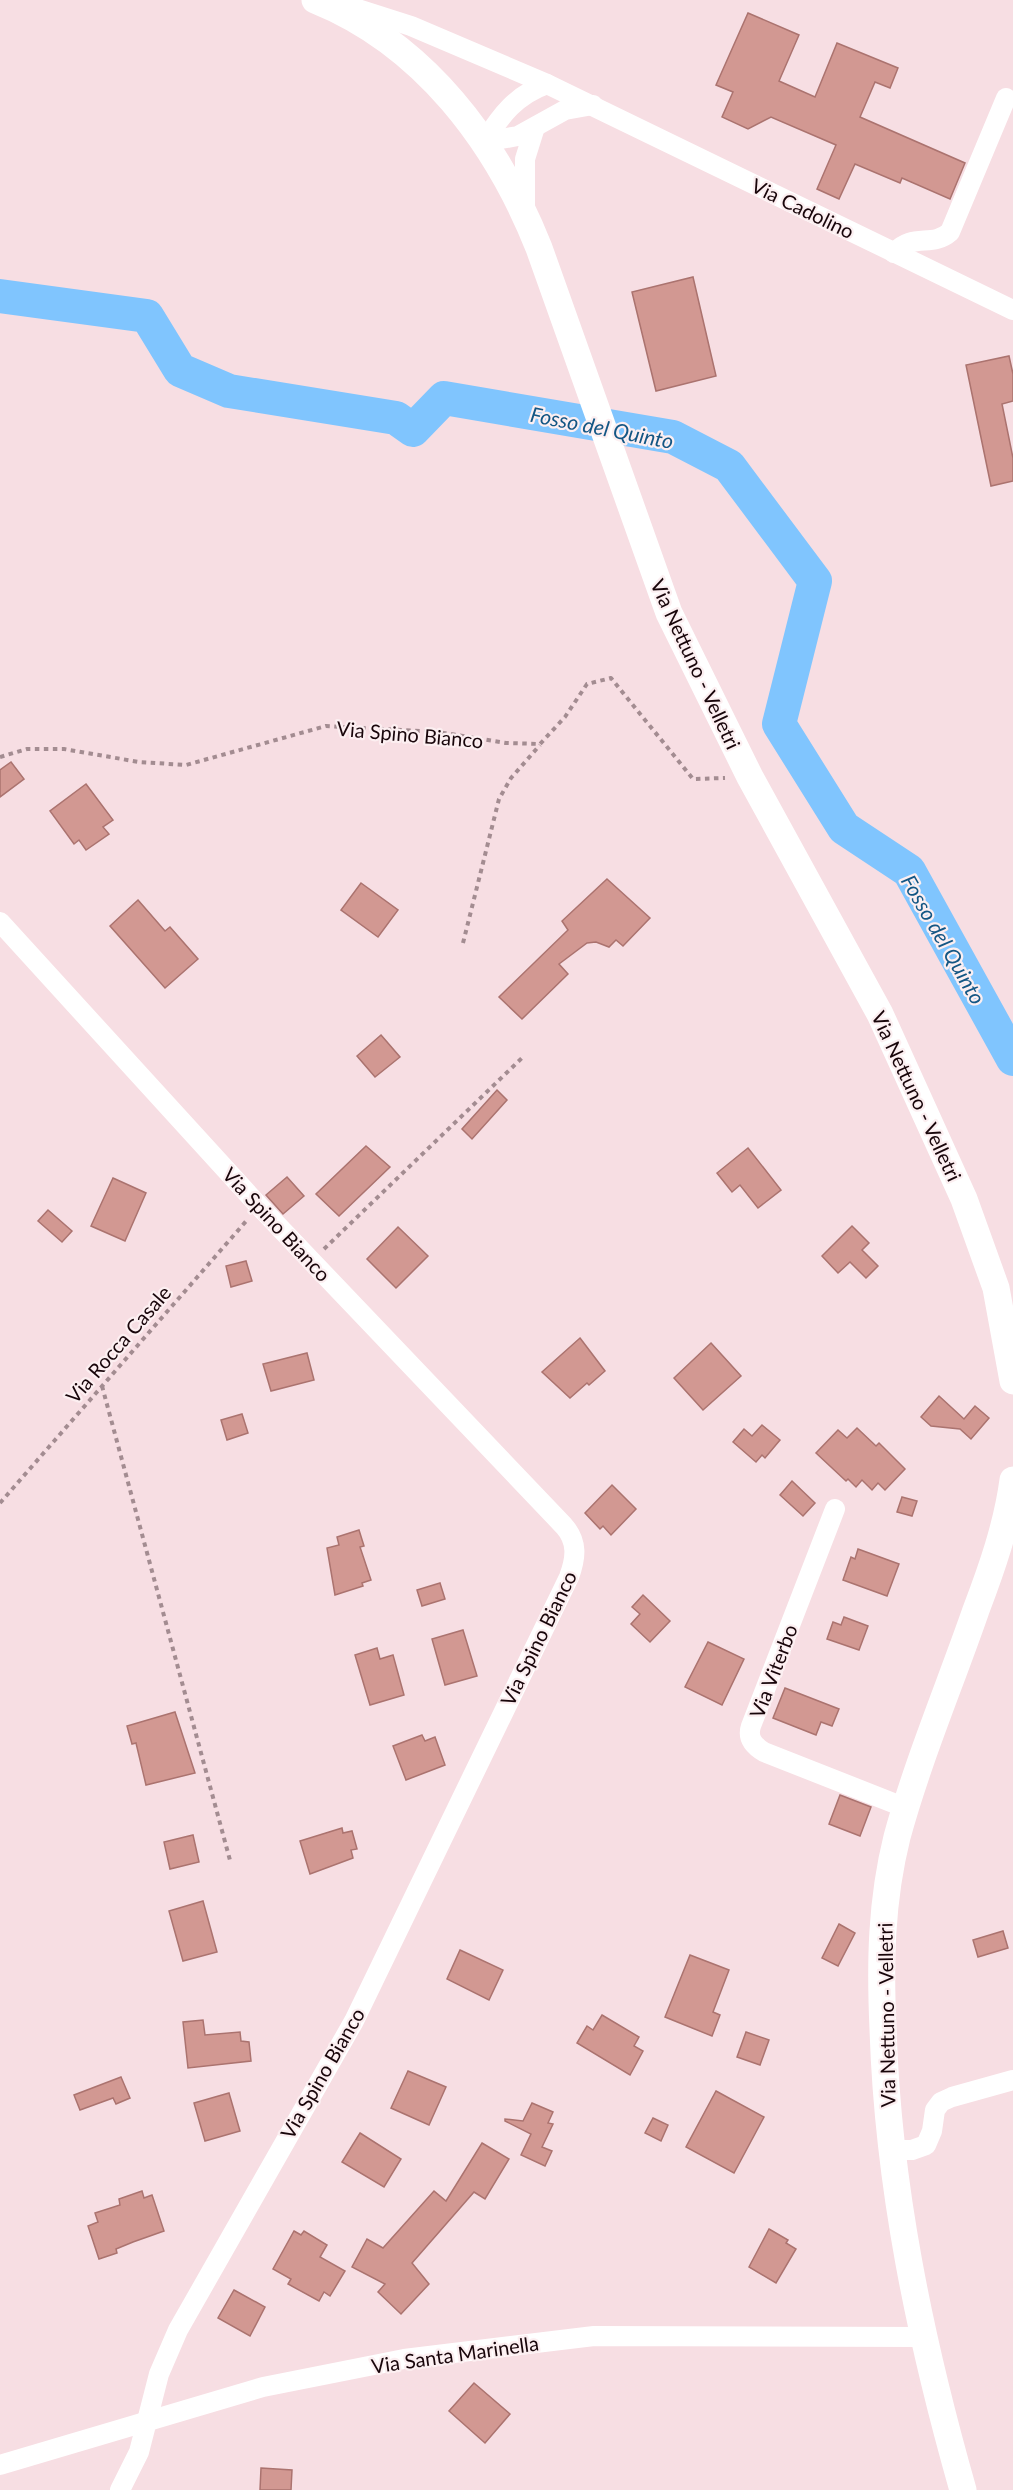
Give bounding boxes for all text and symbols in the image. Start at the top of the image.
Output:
street label: Via Cadolino [748,173,858,243]
water label: Fosso del Quinto [528,401,676,453]
street label: Via Nettuno - Velletri [646,575,746,753]
street label: Via Spino Bianco [336,716,484,752]
water label: Fosso del Quinto [897,870,991,1008]
street label: Via Nettuno - Velletri [867,1007,967,1185]
street label: Via Spino Bianco [218,1162,336,1286]
street label: Via Rocca Casale [60,1280,176,1408]
street label: Via Spino Bianco [495,1567,581,1709]
street label: Via Viterbo [744,1621,802,1721]
street label: Via Nettuno - Velletri [872,1922,900,2108]
street label: Via Spino Bianco [275,2003,369,2143]
street label: Via Santa Marinella [370,2330,540,2378]

